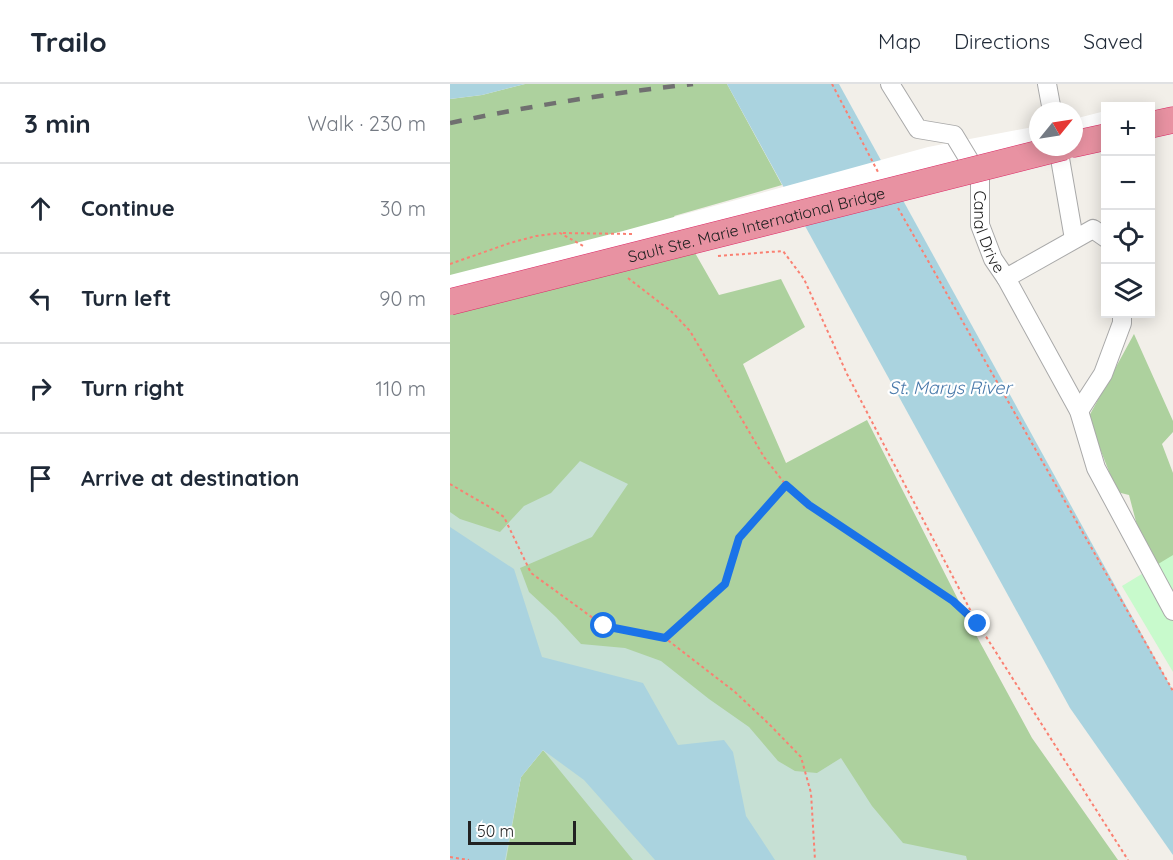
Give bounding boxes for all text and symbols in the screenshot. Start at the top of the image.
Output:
text: Trailo [30,24,107,59]
text: Map [878,28,921,54]
text: Directions [954,28,1050,54]
text: Saved [1083,28,1143,54]
north arrow [1029,102,1083,156]
map controls [1101,102,1155,318]
button: + [1101,102,1155,156]
text: 3 min [24,107,91,140]
text: Walk · 230 m [307,111,426,136]
button: − [1101,156,1155,210]
street label: Sault Ste. Marie International Bridge [626,183,887,267]
street label: Canal Drive [970,190,1010,277]
icon: ahead [24,192,57,225]
text: Continue [81,194,175,222]
text: 30 m [380,196,426,221]
button: locate [1101,210,1155,264]
button: layers [1101,264,1155,318]
icon: left [24,282,57,315]
text: Turn left [81,284,171,312]
text: 90 m [379,286,426,311]
icon: right [24,372,57,405]
text: Turn right [81,374,185,402]
text: 110 m [376,376,426,401]
water label: St. Marys River [889,376,1014,399]
icon: arrive [24,462,57,495]
text: Arrive at destination [81,464,299,492]
route end [964,610,990,636]
route start [590,612,616,638]
scale bar [468,818,576,846]
text: 50 m [477,821,514,841]

